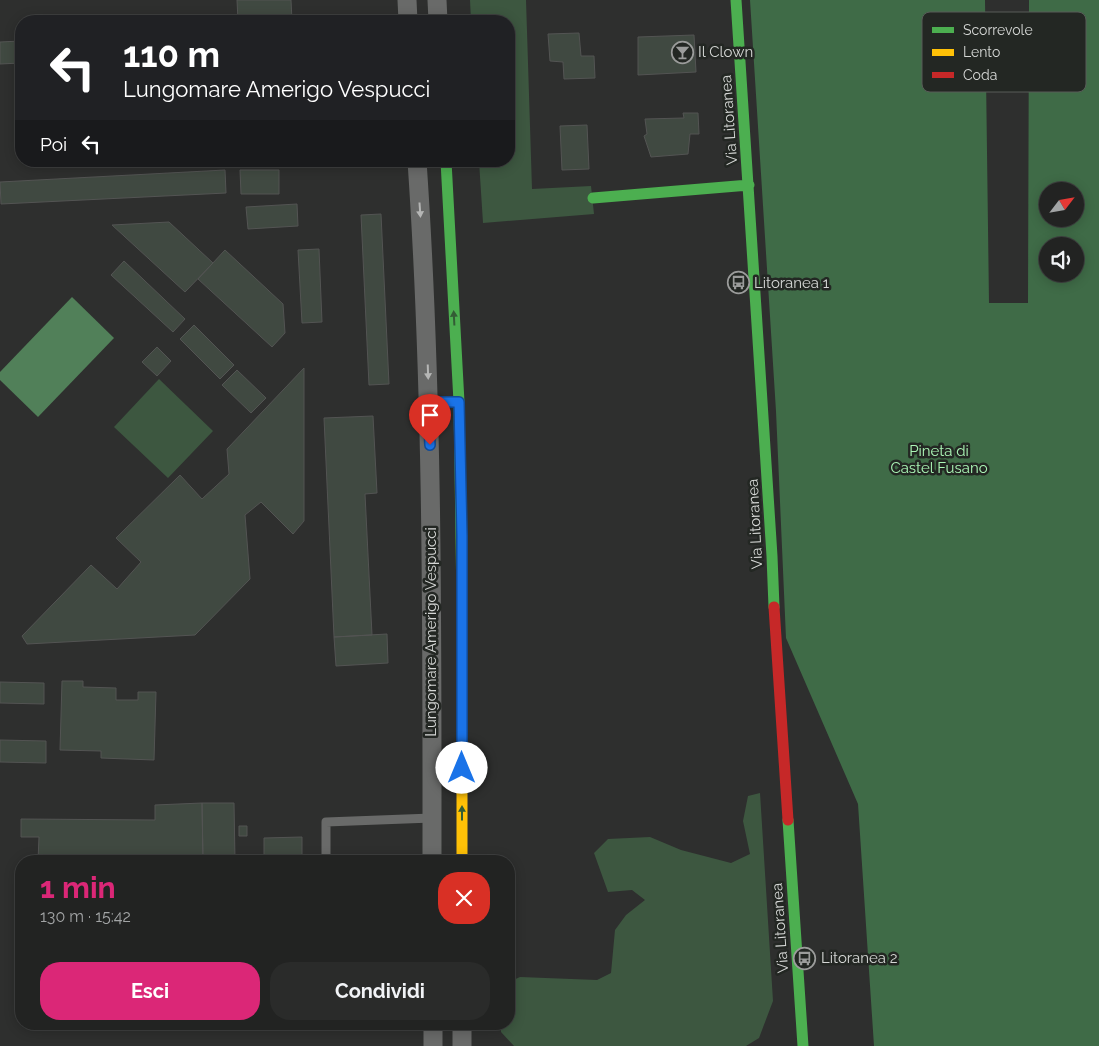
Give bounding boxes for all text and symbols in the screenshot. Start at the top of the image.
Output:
legend [922,12,1086,92]
text: Scorrevole [963,22,1033,38]
text: 110 m [123,34,220,75]
icon: left [40,35,105,100]
bar icon: Il Clown [670,40,694,64]
place label: Il Clown [698,43,753,61]
text: Lento [963,44,1000,60]
text: Coda [963,67,997,83]
street label: Via Litoranea [717,74,741,166]
text: Lungomare Amerigo Vespucci [123,76,430,102]
icon: left [77,130,105,158]
text: Poi [40,133,67,155]
north arrow [1039,182,1084,228]
map controls [1039,182,1084,282]
one-way arrow [417,202,425,218]
button: sound [1039,237,1084,282]
bus stop icon: Litoranea 1 [726,271,750,295]
place label: Litoranea 1 [754,274,830,292]
one-way arrow [450,309,458,325]
one-way arrow [424,364,432,380]
pin [409,394,451,445]
icon: arrive [416,401,444,429]
park label: Pineta di Castel Fusano [890,442,988,477]
street label: Via Litoranea [744,478,766,570]
street label: Lungomare Amerigo Vespucci [422,527,440,737]
position arrow [435,741,487,793]
one-way arrow [458,804,466,820]
text: 1 min [40,870,116,905]
button: close [438,872,490,924]
street label: Via Litoranea [768,882,792,974]
text: 130 m · 15:42 [40,907,131,926]
bus stop icon: Litoranea 2 [793,946,817,970]
place label: Litoranea 2 [821,949,898,967]
button: Esci [40,962,260,1020]
button: Condividi [270,962,490,1020]

